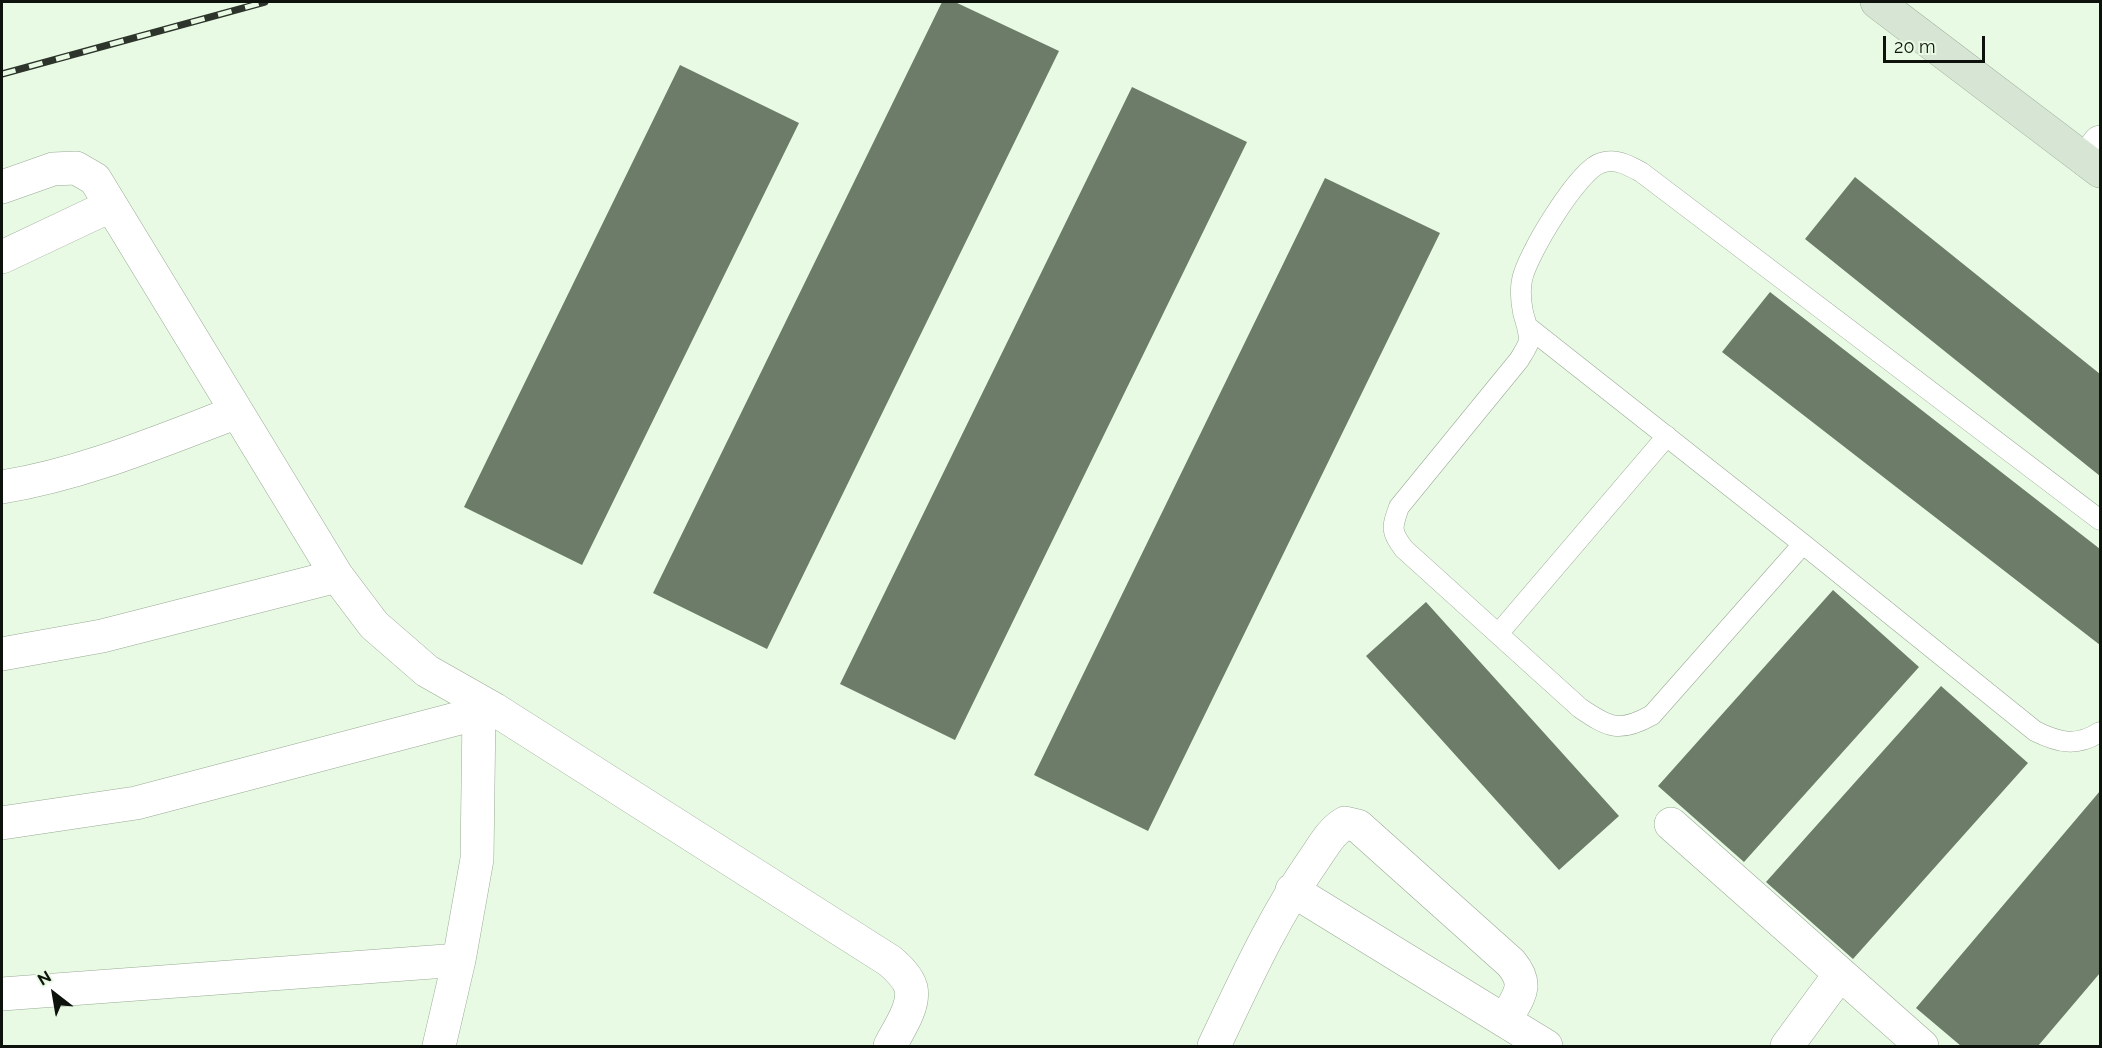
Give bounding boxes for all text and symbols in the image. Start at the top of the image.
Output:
scale bar [1886,24,1988,62]
text: 20 m [1894,36,1936,57]
north arrow [24,964,84,1024]
text: N [34,967,55,989]

